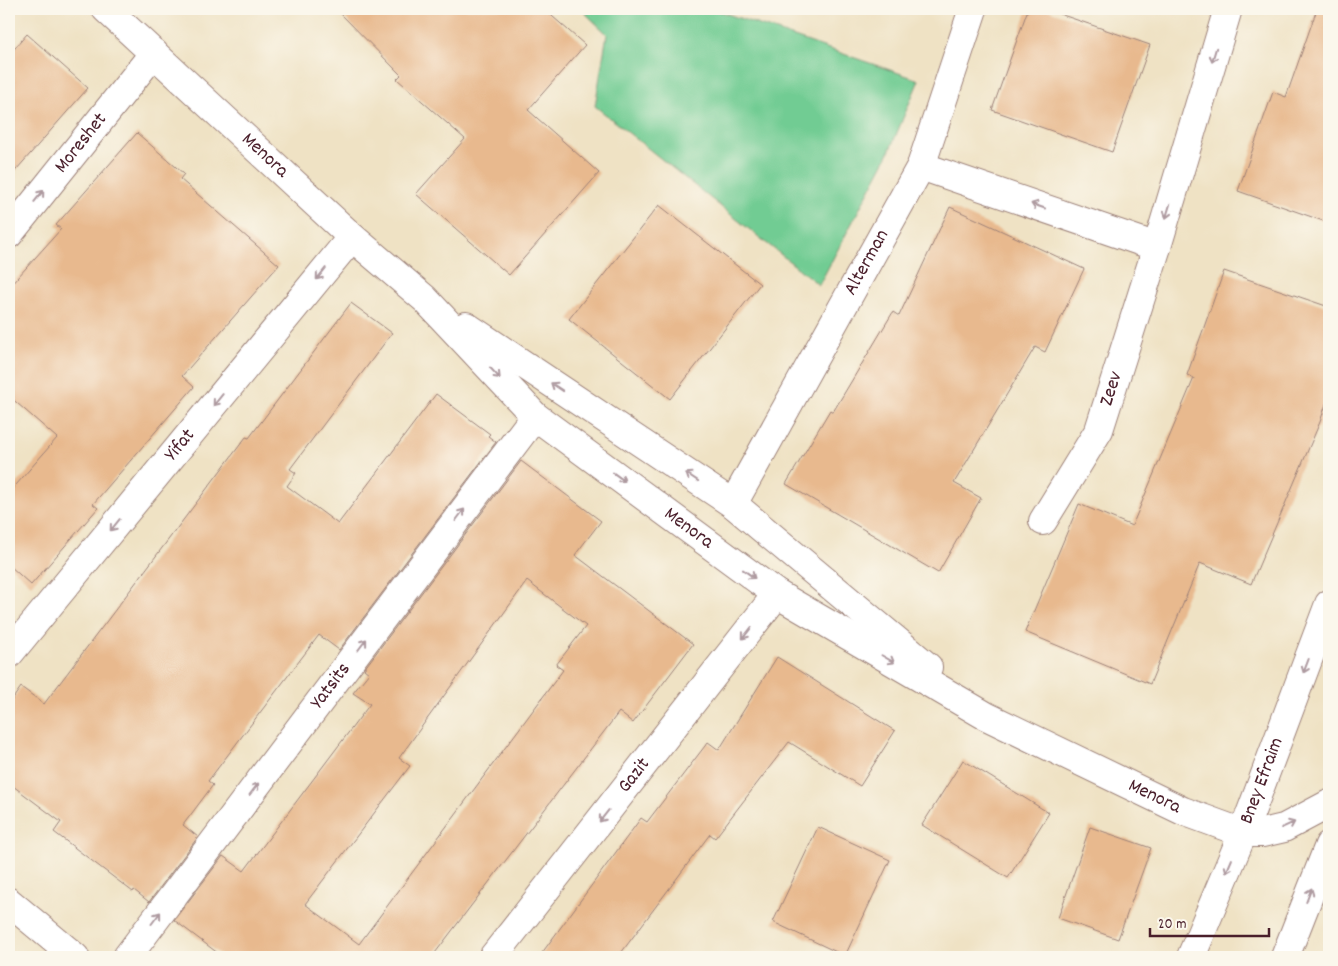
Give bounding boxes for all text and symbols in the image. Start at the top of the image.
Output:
one-way arrow [1209,47,1219,63]
street label: Moreshet [49,107,115,180]
street label: Menora [235,127,295,185]
one-way arrow [34,190,45,203]
one-way arrow [1031,201,1047,211]
one-way arrow [1162,203,1172,219]
street label: Alterman [837,225,897,301]
one-way arrow [316,267,327,280]
one-way arrow [489,366,501,379]
street label: Zeev [1093,367,1131,410]
one-way arrow [550,382,564,392]
one-way arrow [212,393,223,406]
street label: Yifat [159,423,202,468]
one-way arrow [686,471,700,481]
one-way arrow [612,472,626,482]
street label: Menora [658,501,719,557]
one-way arrow [455,509,466,522]
one-way arrow [109,518,120,531]
one-way arrow [742,568,755,579]
one-way arrow [742,626,753,639]
one-way arrow [357,639,368,652]
one-way arrow [880,654,894,664]
street label: Yatsits [304,657,358,716]
one-way arrow [1301,658,1310,673]
street label: Bney Efraim [1233,734,1292,828]
street label: Gazit [612,752,658,800]
street label: Menora [1123,772,1186,822]
one-way arrow [249,782,259,796]
one-way arrow [599,809,609,823]
one-way arrow [1280,820,1295,830]
one-way arrow [1223,858,1233,873]
one-way arrow [1305,888,1314,903]
scale bar [1150,906,1269,938]
one-way arrow [151,911,161,925]
text: 20 m [1158,914,1186,936]

